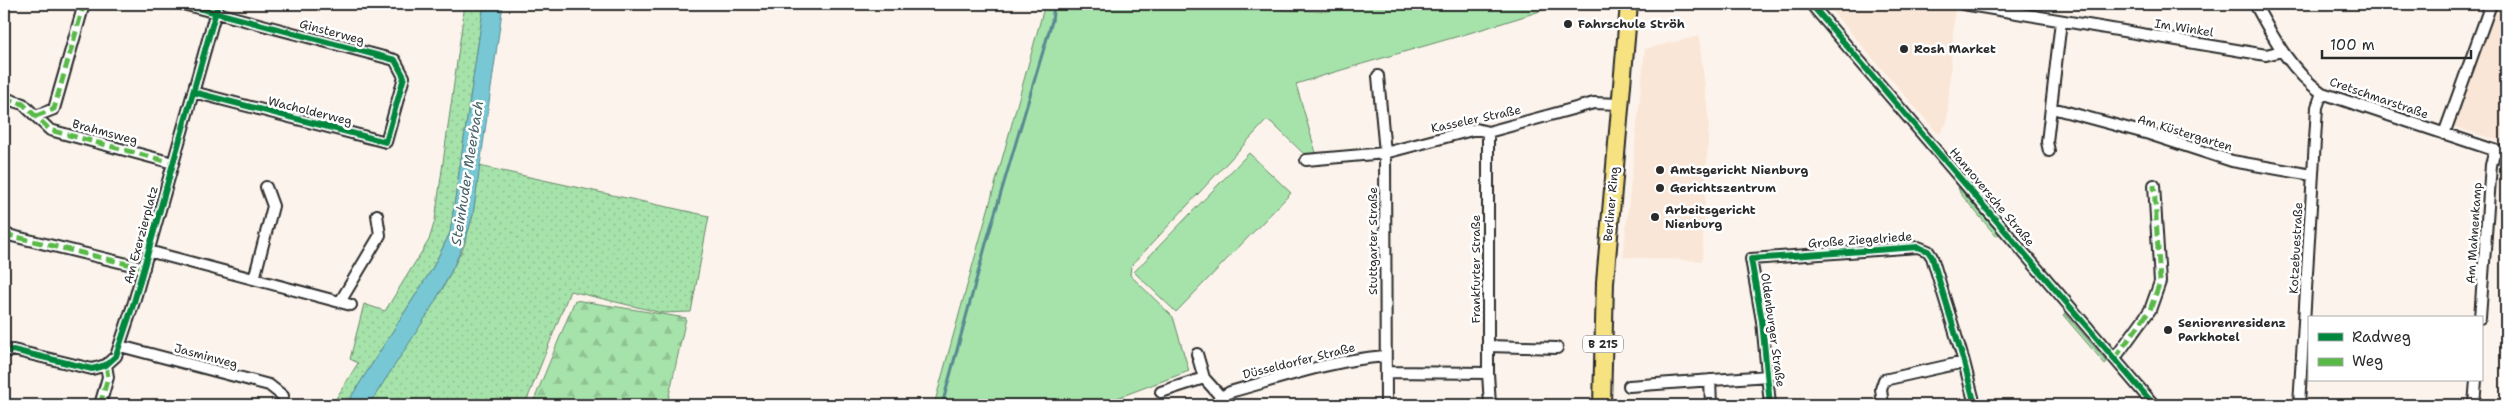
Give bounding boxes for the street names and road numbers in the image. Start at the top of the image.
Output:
street label: Im Winkel [2153,15,2215,41]
street label: Ginsterweg [298,16,366,48]
street label: Cretschmarstraße [2328,74,2431,122]
street label: Wacholderweg [266,93,354,129]
street label: Kasseler Straße [1430,102,1523,136]
street label: Am Küstergarten [2136,111,2234,155]
street label: Brahmsweg [71,116,139,148]
street label: Hannoversche Straße [1946,144,2038,250]
street label: Berliner Ring [1600,166,1622,242]
street label: Am Mahnenkamp [2462,181,2486,284]
street label: Am Exerzierplatz [120,184,162,286]
street label: Stuttgarter Straße [1365,187,1381,295]
street label: Kotzebuestraße [2286,202,2306,294]
street label: Frankfurter Straße [1468,214,1484,323]
street label: Große Ziegelriede [1807,228,1913,252]
street label: Oldenburger Straße [1757,272,1789,388]
road number: B 215 [1583,336,1623,352]
street label: Düsseldorfer Straße [1241,339,1357,383]
street label: Jasminweg [172,340,240,372]

